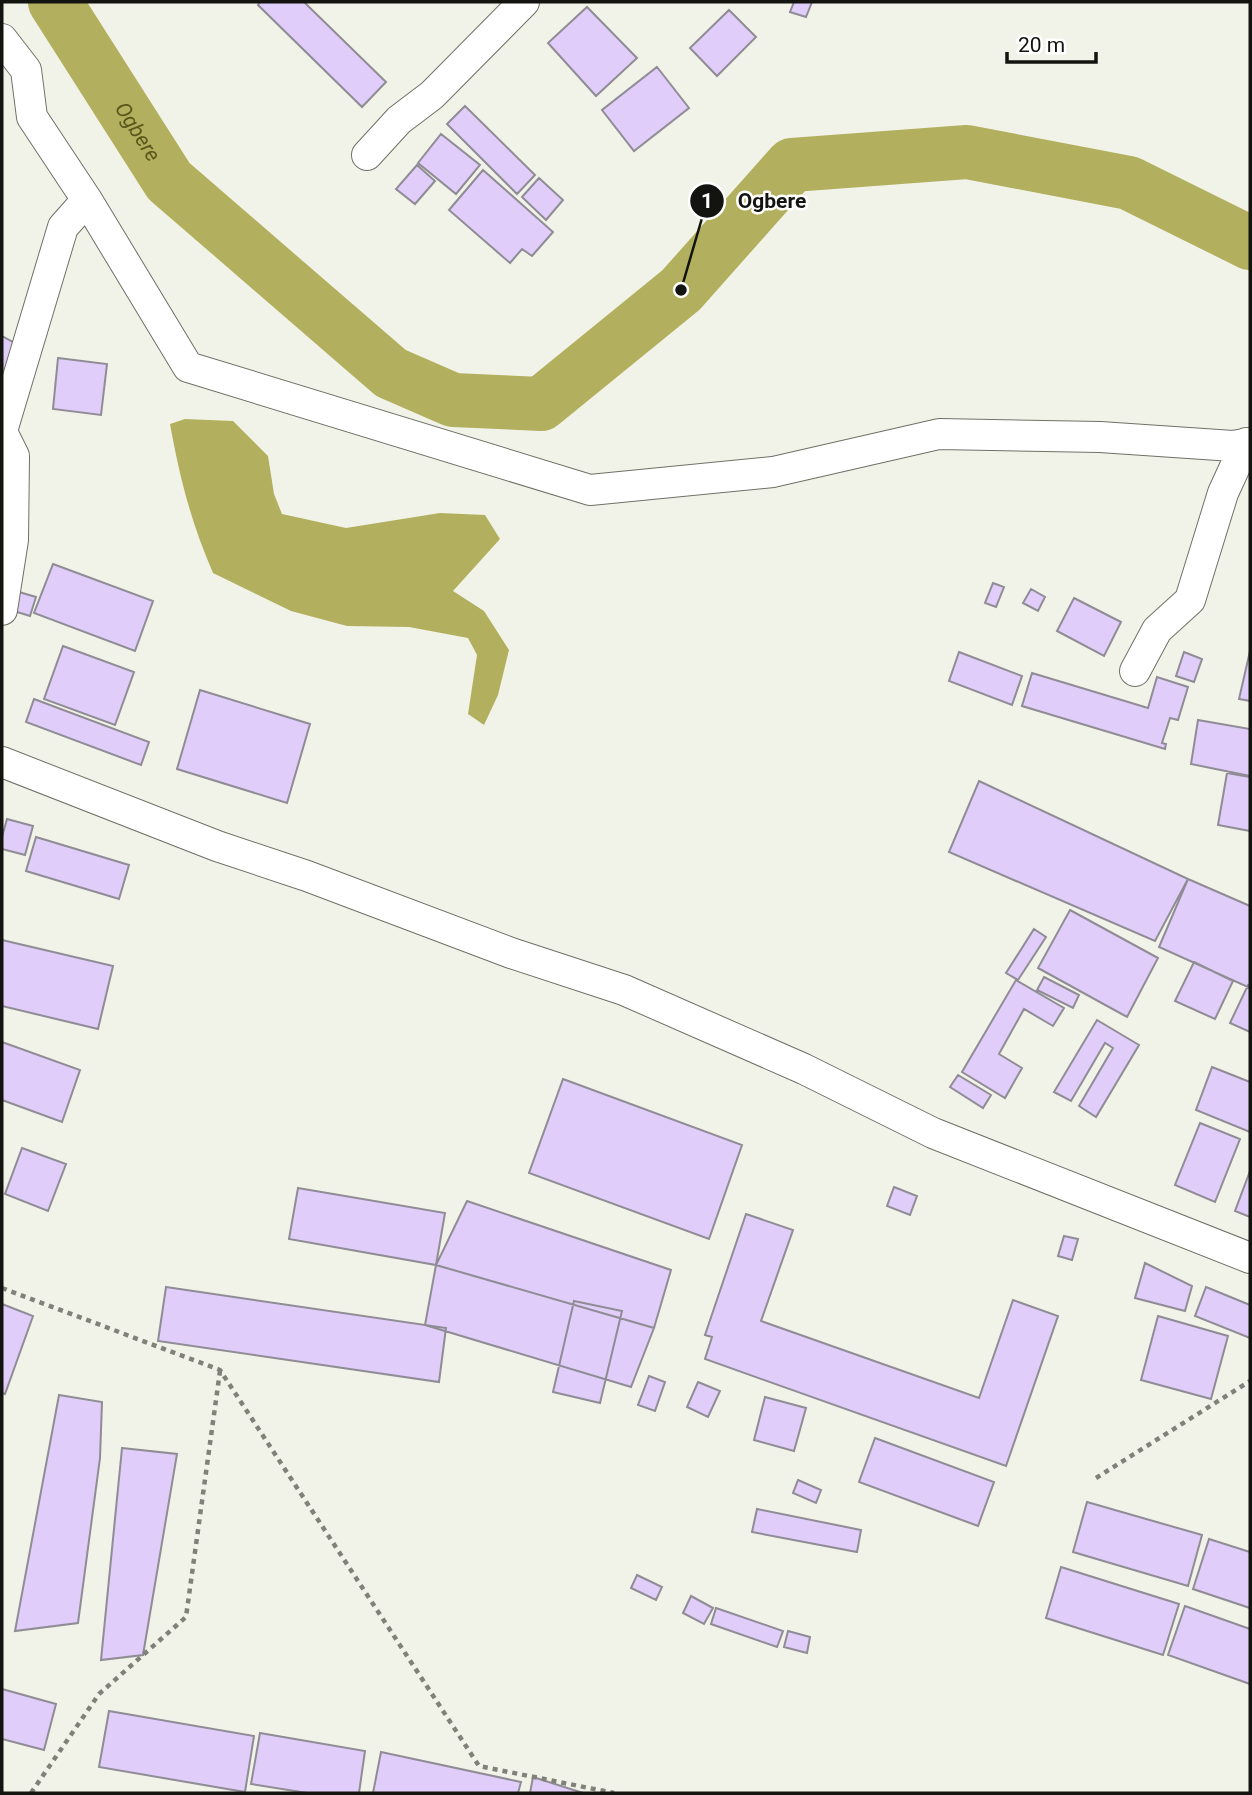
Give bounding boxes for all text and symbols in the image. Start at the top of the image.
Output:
scale bar [1007,21,1096,65]
text: 20 m [1018,33,1065,57]
water label: Ogbere [110,98,165,166]
callout: Ogbere [689,180,821,222]
text: 1 [701,189,713,213]
text: Ogbere [738,189,806,213]

